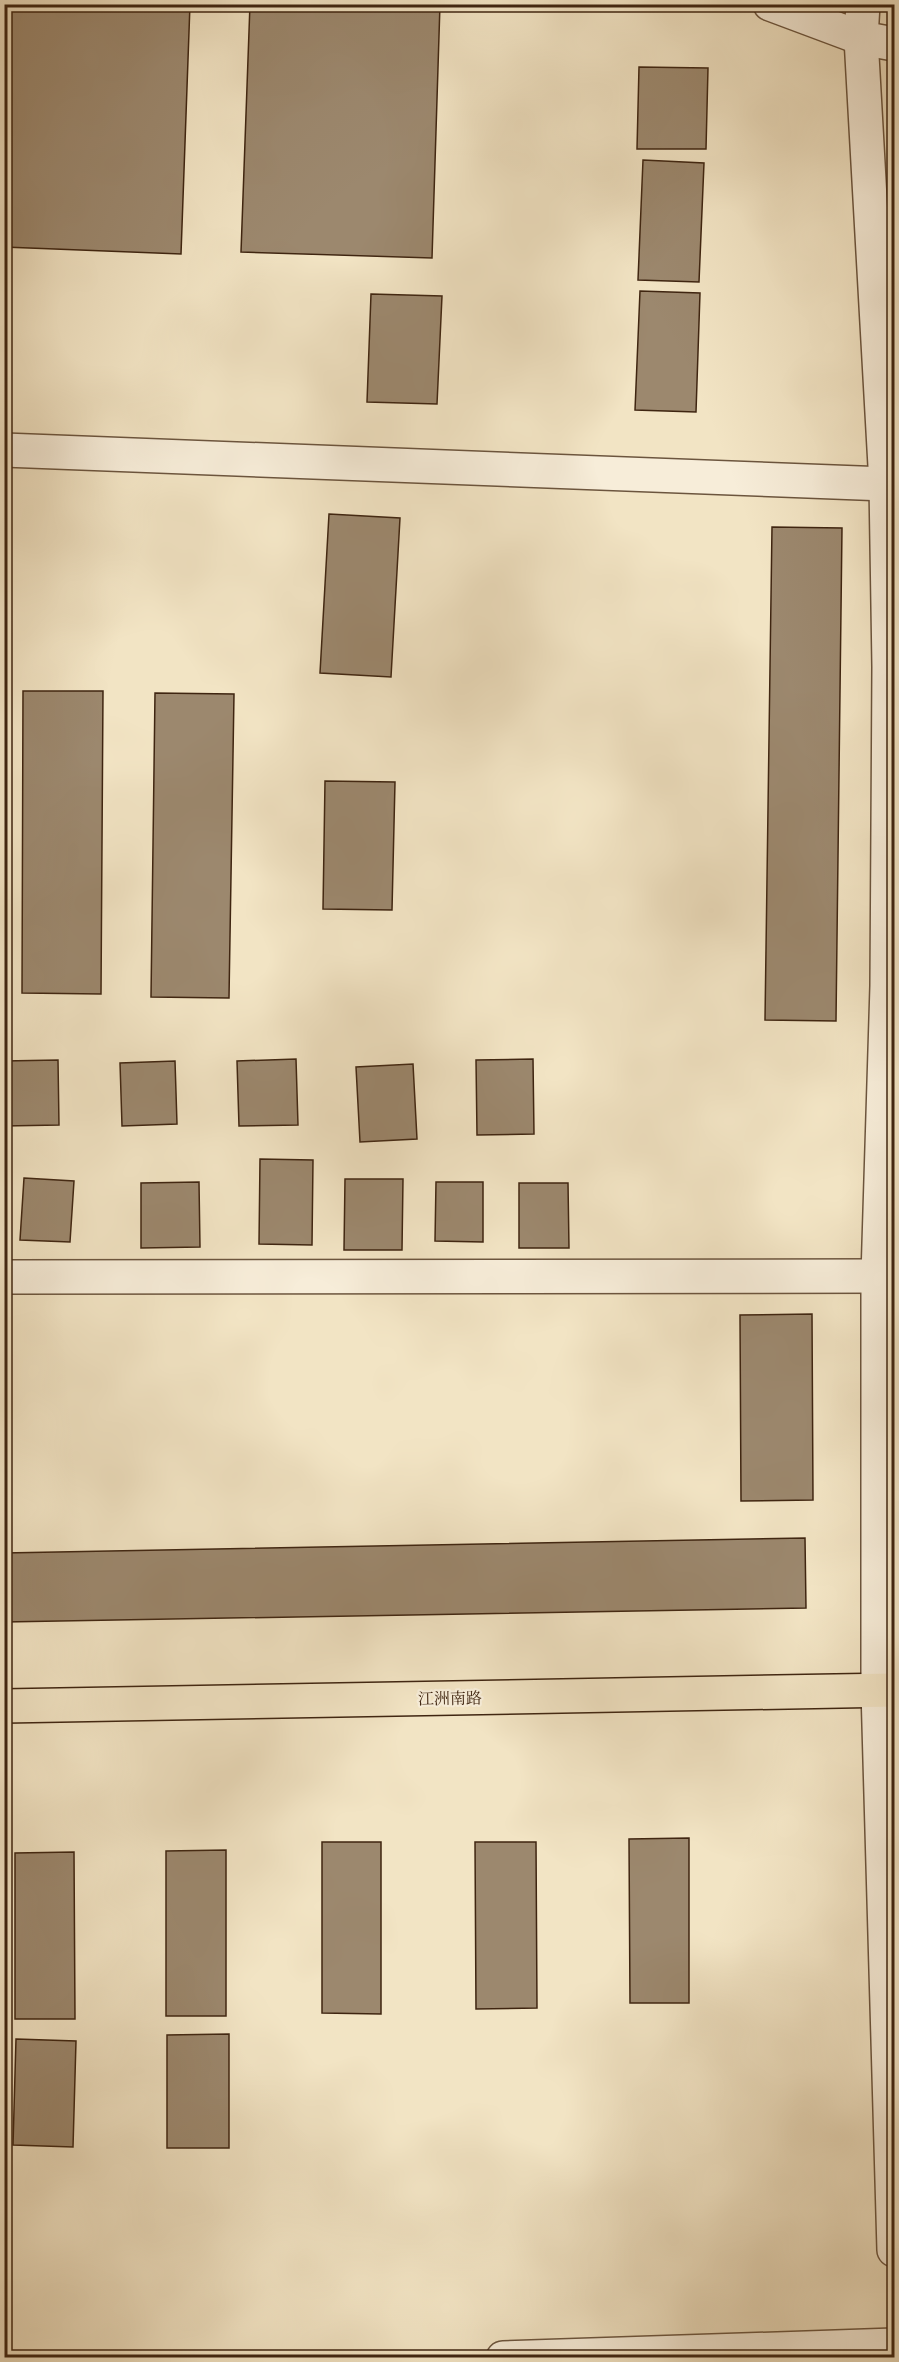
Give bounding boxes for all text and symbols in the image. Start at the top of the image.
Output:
street label: 江洲南路 [418,1687,482,1709]

